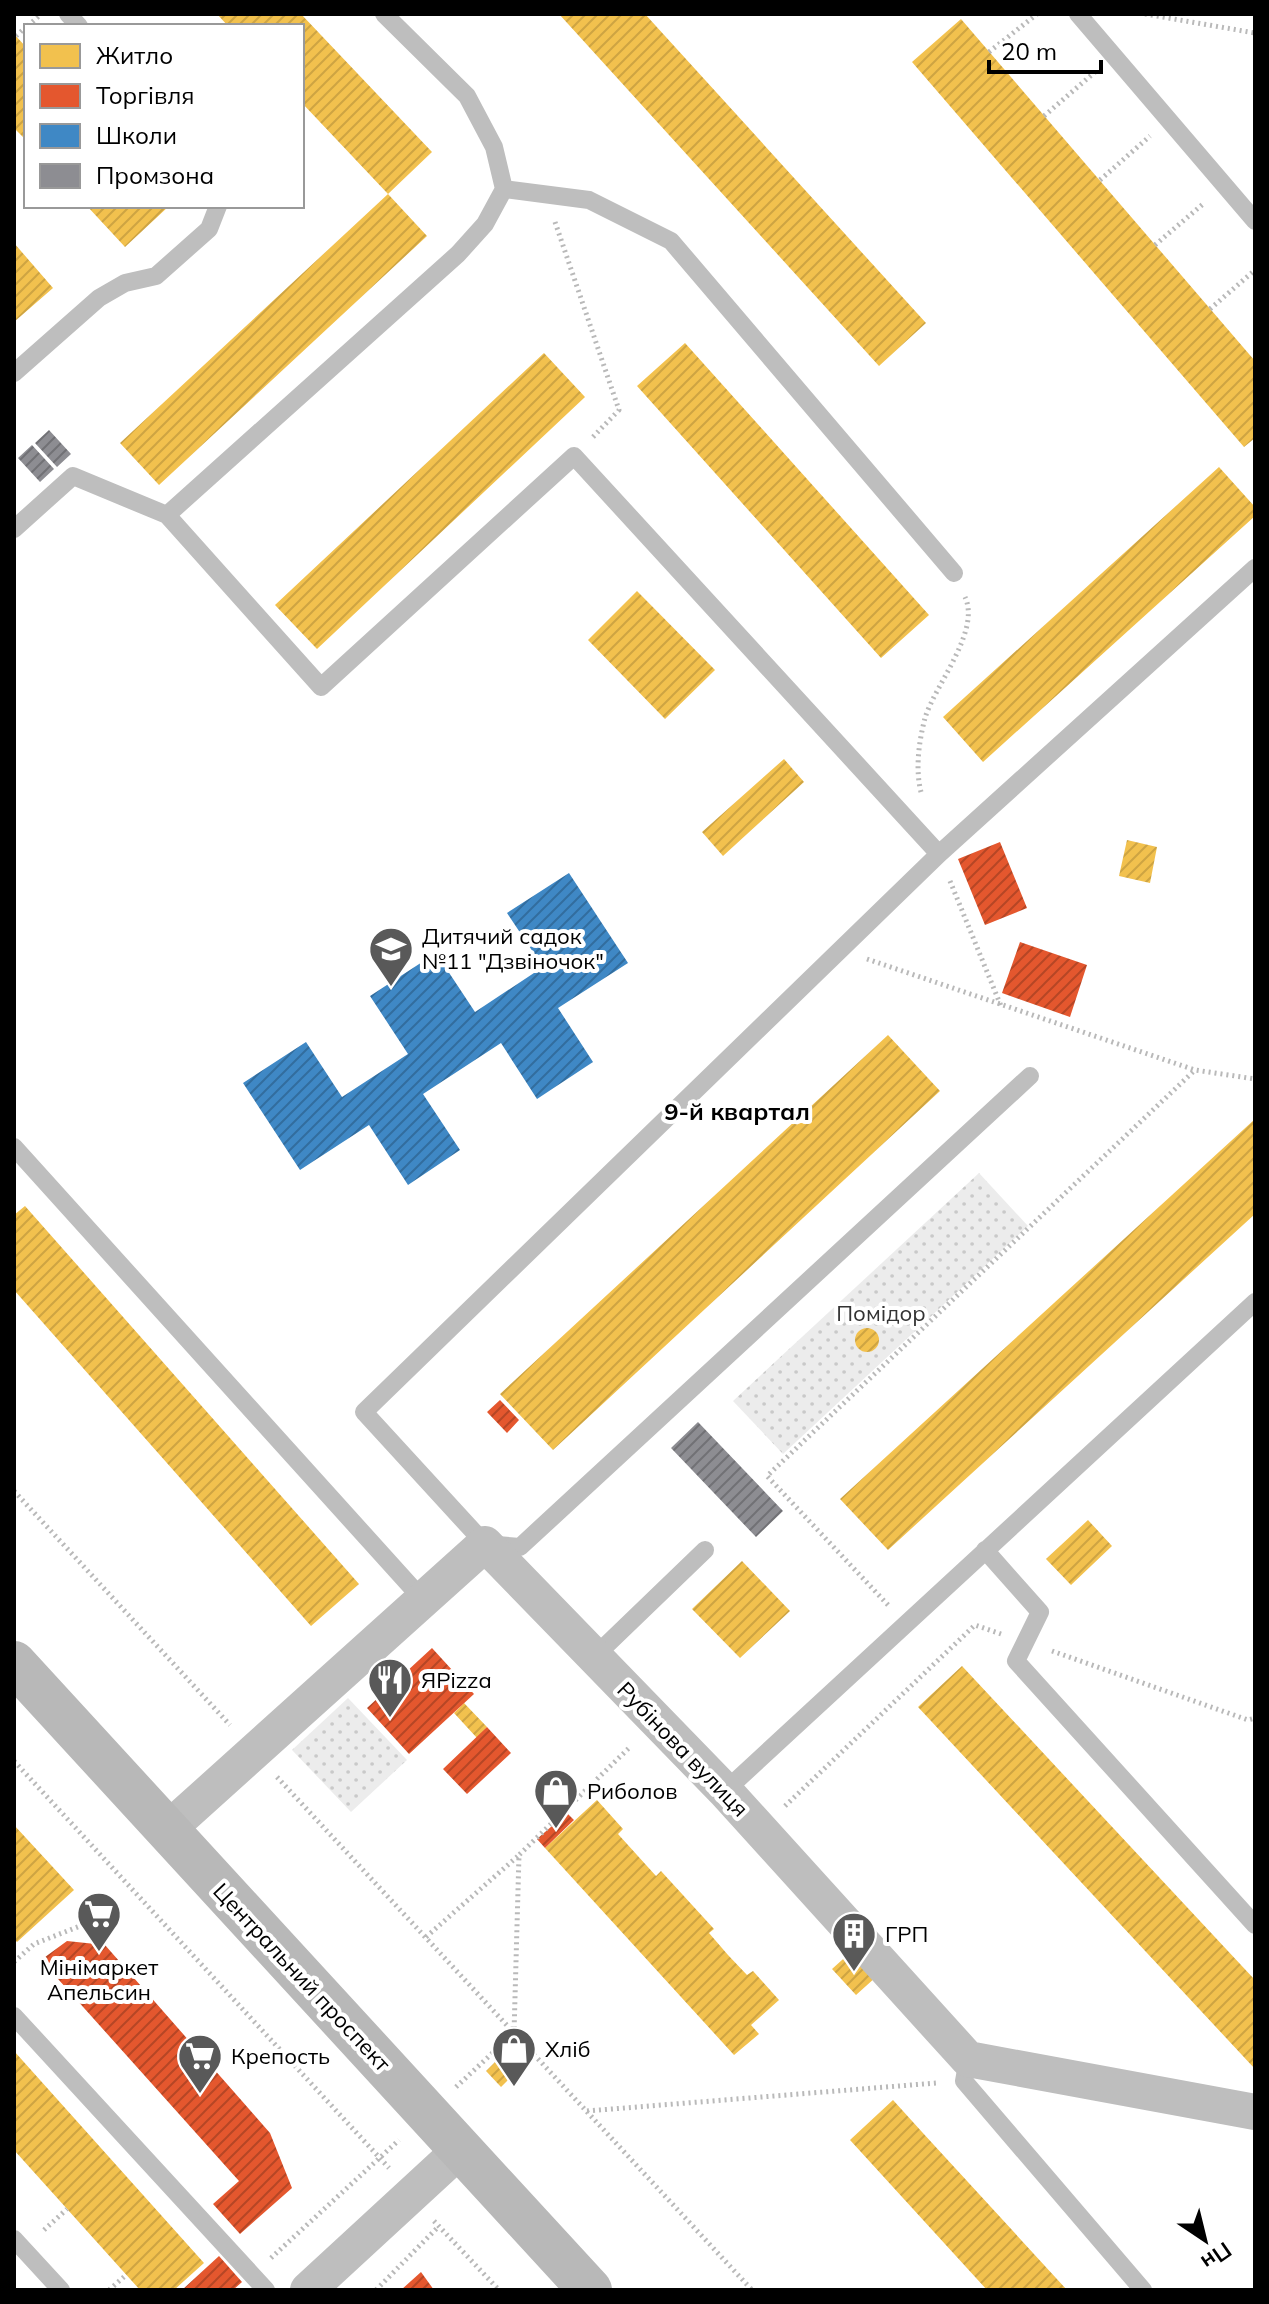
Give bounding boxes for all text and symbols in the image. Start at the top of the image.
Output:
legend [24,24,304,208]
scale bar [989,24,1101,74]
text: 20 m [1001,36,1057,66]
text: Житло [96,40,173,70]
text: Торгівля [96,80,195,110]
text: Школи [96,120,177,150]
text: Промзона [96,160,214,190]
place label: Дитячий садок №11 "Дзвіночок" [422,922,604,975]
school or university icon: Дитячий садок №11 "Дзвіночок" [367,925,415,988]
district label: 9-й квартал [664,1096,810,1126]
park label: Помідор [836,1299,926,1327]
restaurant icon: ЯPizza [366,1656,414,1719]
place label: ЯPizza [421,1666,492,1694]
street label: Рубінова вулиця [611,1676,755,1822]
shop icon: Риболов [532,1767,580,1830]
place label: Риболов [587,1777,678,1805]
street label: Центральний проспект [207,1877,397,2077]
supermarket icon: Мінімаркет Апельсин [75,1890,123,1953]
building icon: ГРП [830,1910,878,1973]
place label: ГРП [885,1920,928,1948]
place label: Мінімаркет Апельсин [40,1953,158,2006]
shop icon: Хліб [490,2025,538,2088]
supermarket icon: Крепость [176,2032,224,2095]
place label: Хліб [545,2035,591,2063]
place label: Крепость [231,2042,330,2070]
north arrow [1165,2200,1245,2280]
text: Пн [1196,2236,1237,2277]

